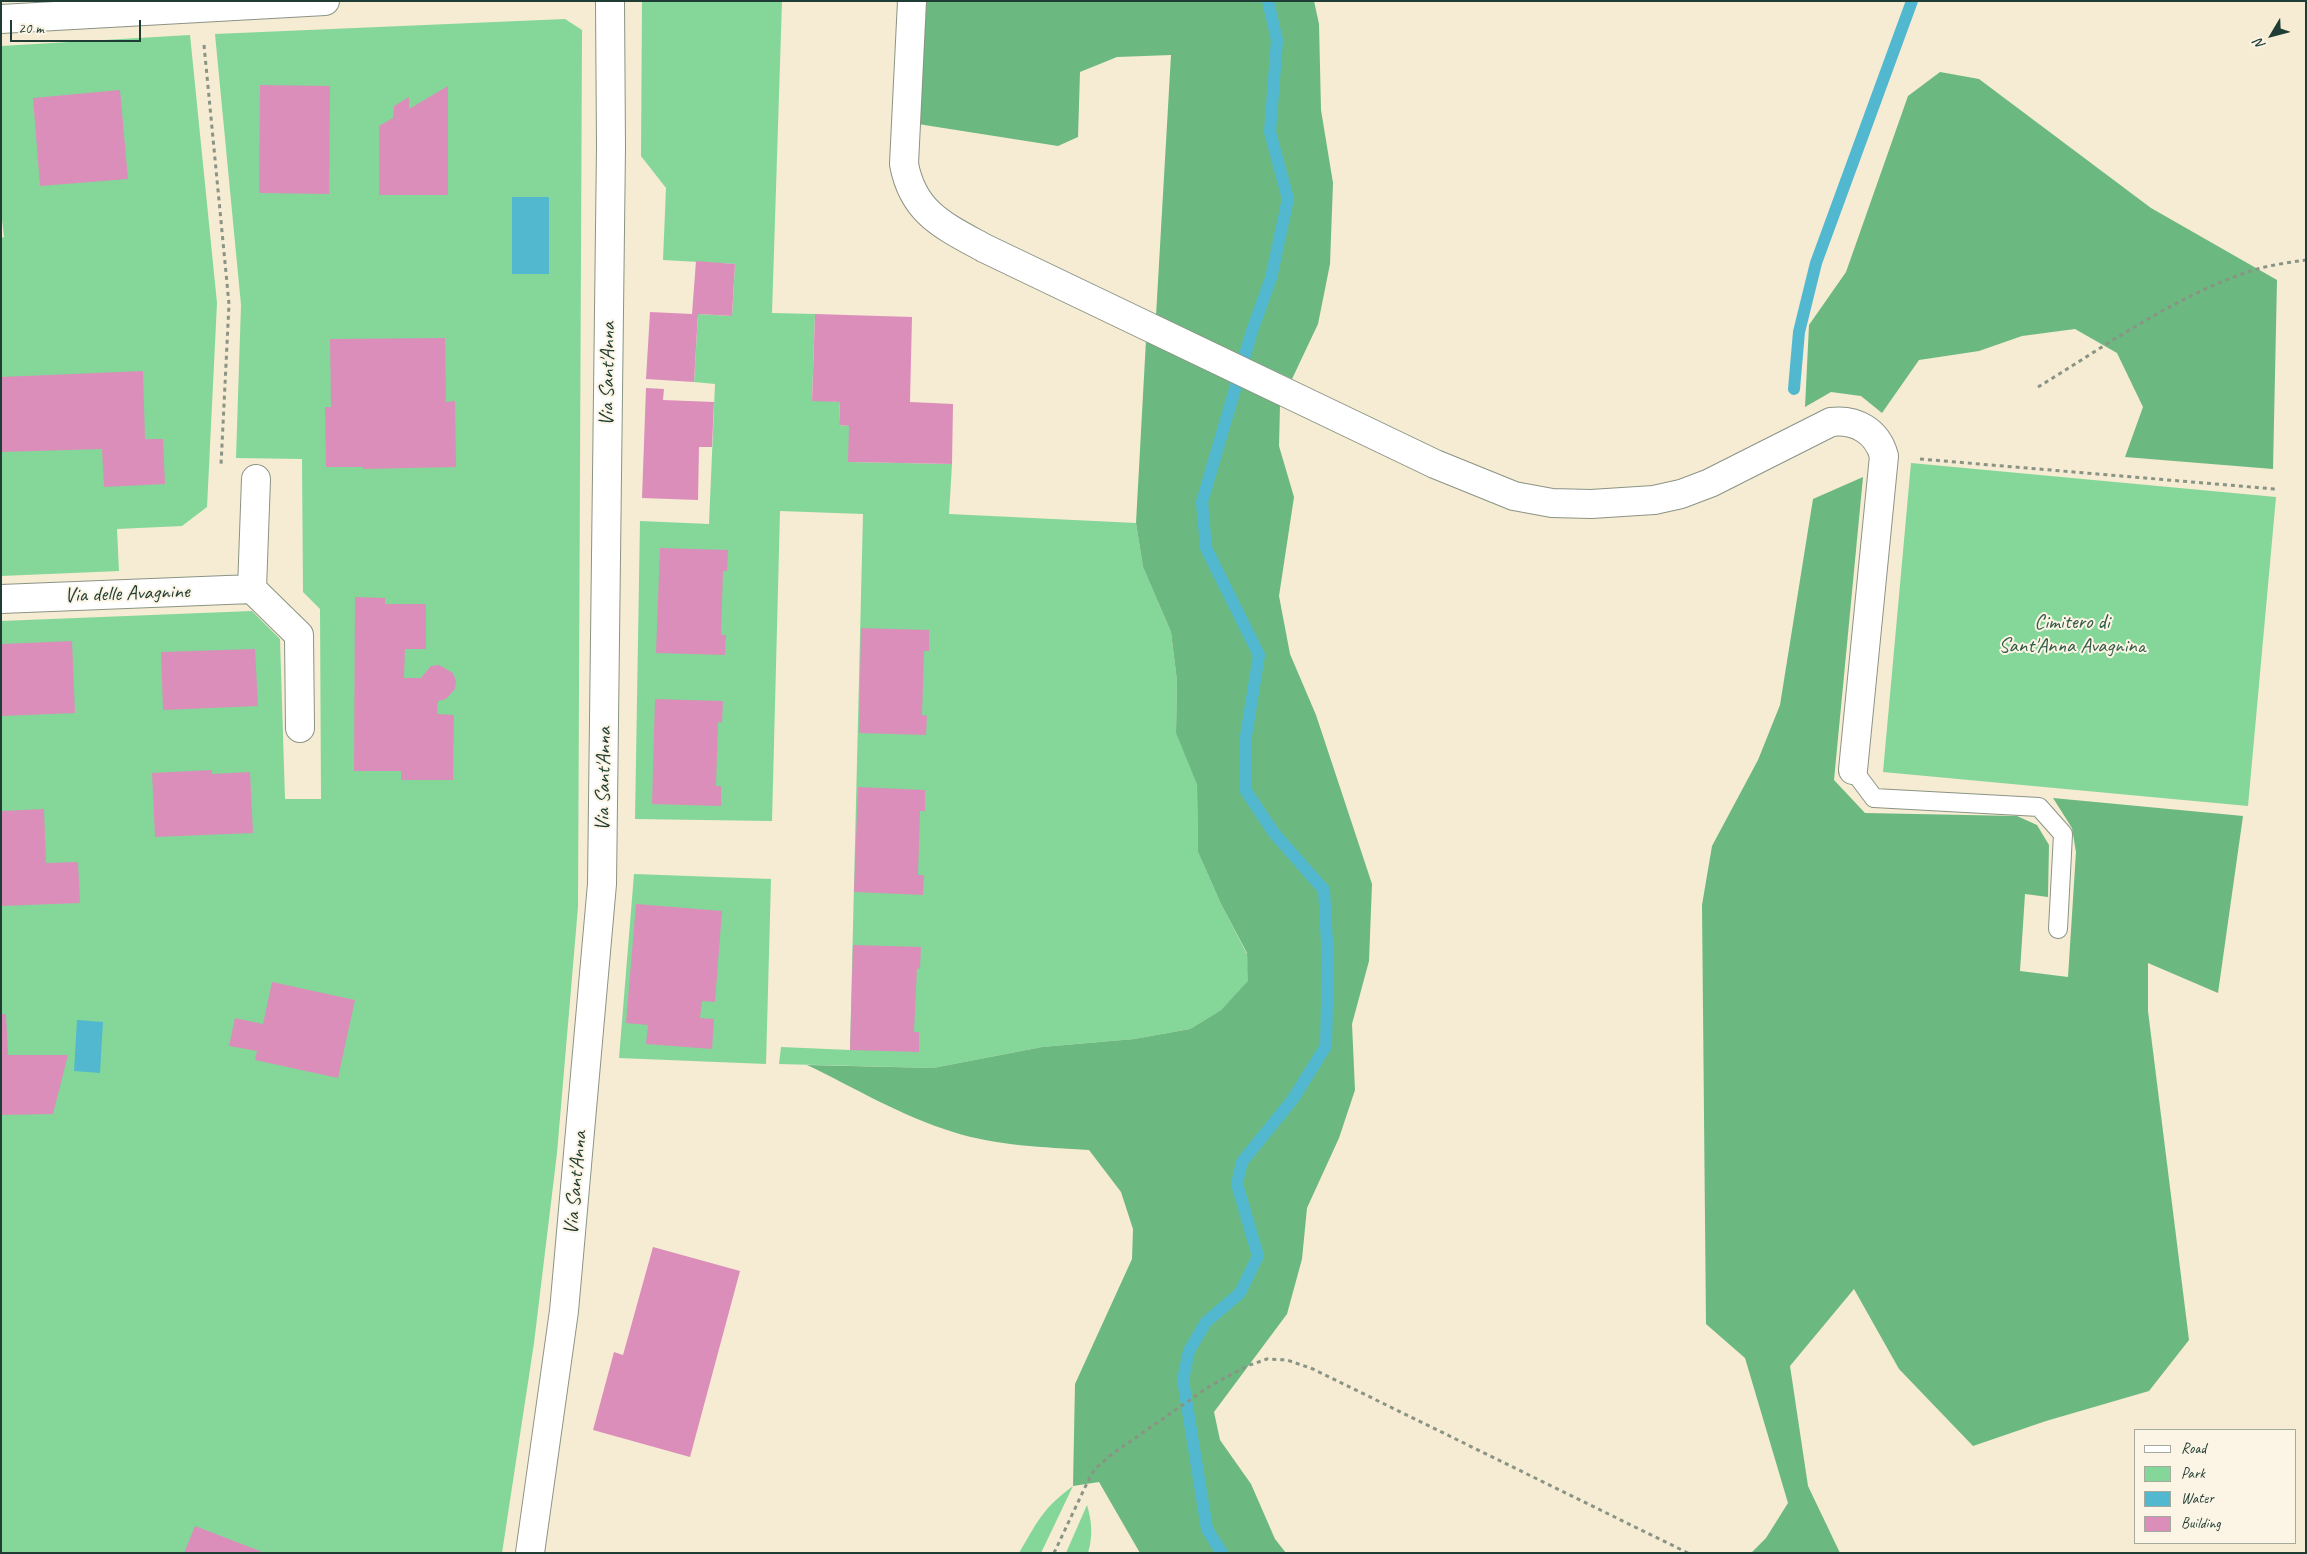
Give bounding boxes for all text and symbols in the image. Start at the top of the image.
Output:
scale bar [12,10,144,42]
north arrow [2247,10,2297,60]
text: 20 m [18,19,44,38]
text: N [2250,36,2269,53]
street label: Via Sant'Anna [594,322,622,426]
street label: Via delle Avagnine [64,579,190,609]
park label: Cimitero di Sant'Anna Avagnina [1999,609,2145,659]
street label: Via Sant'Anna [590,727,618,831]
street label: Via Sant'Anna [559,1130,593,1236]
legend [2134,1429,2297,1544]
text: Road [2181,1439,2206,1458]
text: Park [2181,1464,2205,1483]
text: Water [2181,1489,2214,1508]
text: Building [2181,1514,2220,1533]

